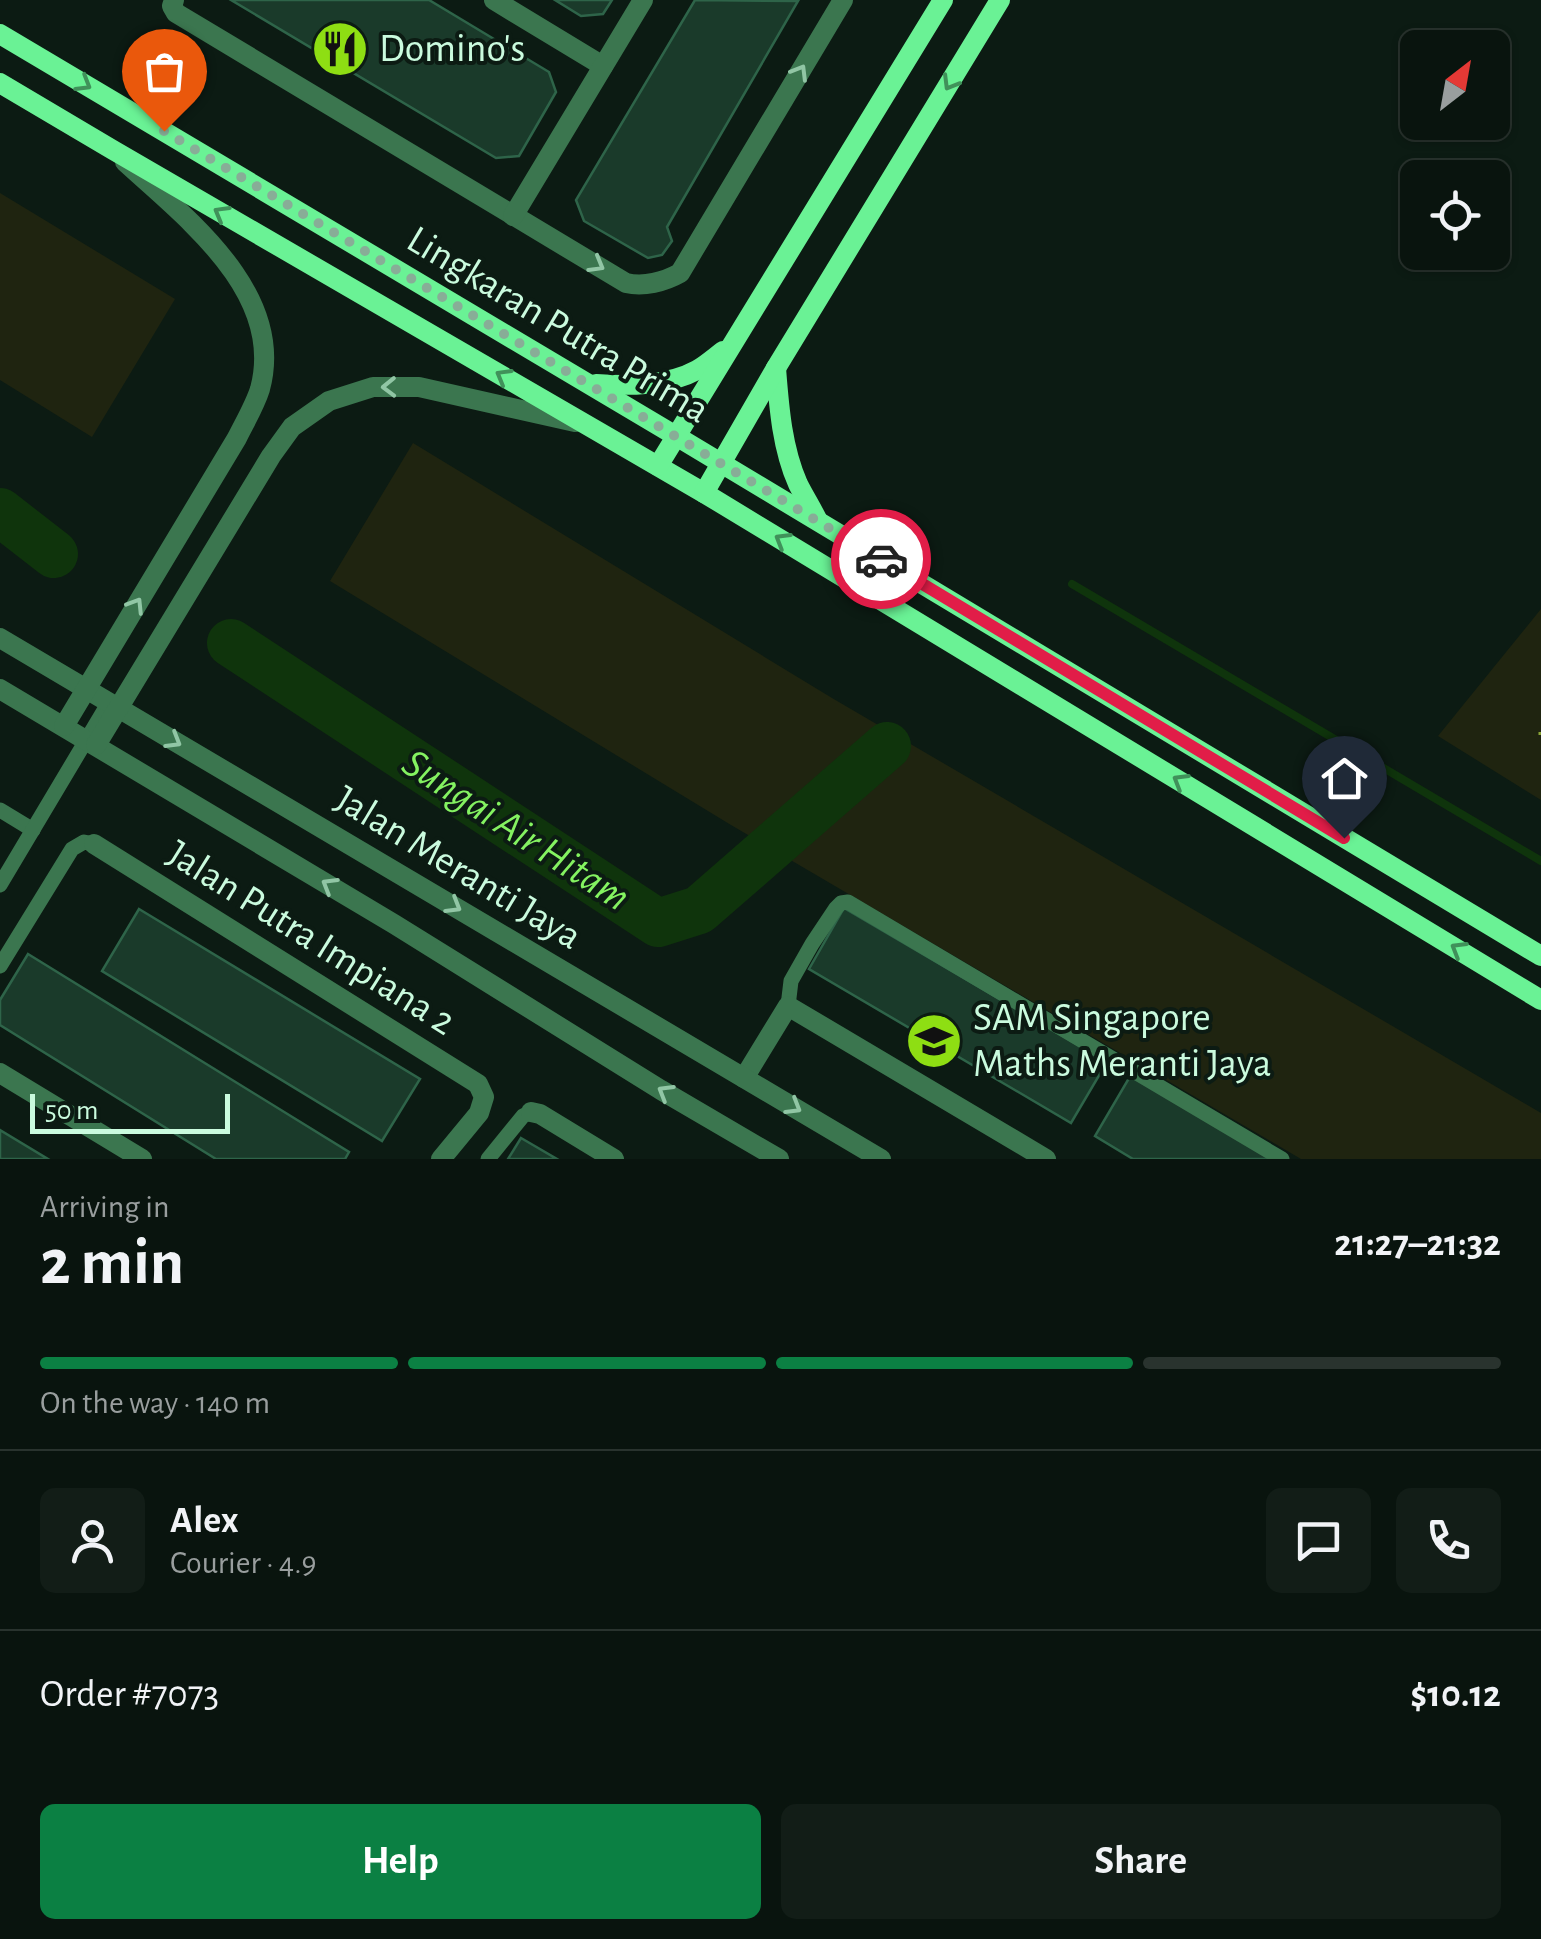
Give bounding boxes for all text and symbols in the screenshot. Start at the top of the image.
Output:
restaurant icon: Domino's [310,19,370,79]
pin [122,29,207,132]
place label: Domino's [379,29,525,69]
north arrow [1400,30,1510,140]
map controls [1400,30,1510,270]
icon: bag [137,44,192,99]
one-way arrow [788,65,807,83]
one-way arrow [73,72,91,91]
one-way arrow [943,72,962,90]
button: locate [1400,160,1510,270]
one-way arrow [214,206,232,225]
street label: Lingkaran Putra Prima [400,219,716,431]
one-way arrow [586,253,604,272]
one-way arrow [496,369,514,388]
one-way arrow [380,377,396,398]
courier [831,509,931,609]
icon: car [854,532,909,587]
one-way arrow [775,533,793,552]
one-way arrow [124,598,143,616]
one-way arrow [163,729,181,748]
pin [1302,736,1387,839]
water label: Sungai Air Hitam [395,741,637,919]
icon: home [1317,751,1372,806]
one-way arrow [1173,774,1191,793]
street label: Jalan Meranti Jaya [328,779,588,957]
street label: Jalan Putra Impiana 2 [160,833,462,1043]
one-way arrow [322,878,340,897]
one-way arrow [443,894,461,913]
one-way arrow [1451,942,1469,961]
place label: SAM Singapore Maths Meranti Jaya [973,998,1272,1084]
school or university icon: SAM Singapore Maths Meranti Jaya [904,1011,964,1071]
one-way arrow [658,1085,676,1104]
scale bar [30,1089,230,1134]
one-way arrow [783,1095,801,1114]
text: 50 m [45,1097,99,1125]
text: Arriving in [40,1191,169,1223]
text: 21:27–21:32 [1334,1225,1501,1263]
text: 2 min [40,1231,184,1296]
text: On the way · 140 m [40,1387,270,1419]
button: person [40,1488,145,1593]
button: chat [1266,1488,1371,1593]
button: phone [1396,1488,1501,1593]
text: Alex [170,1502,239,1540]
text: Courier · 4.9 [170,1547,317,1579]
text: Order #7073 [40,1676,219,1714]
text: $10.12 [1410,1676,1501,1714]
button: Help [40,1804,761,1919]
button: Share [781,1804,1501,1919]

